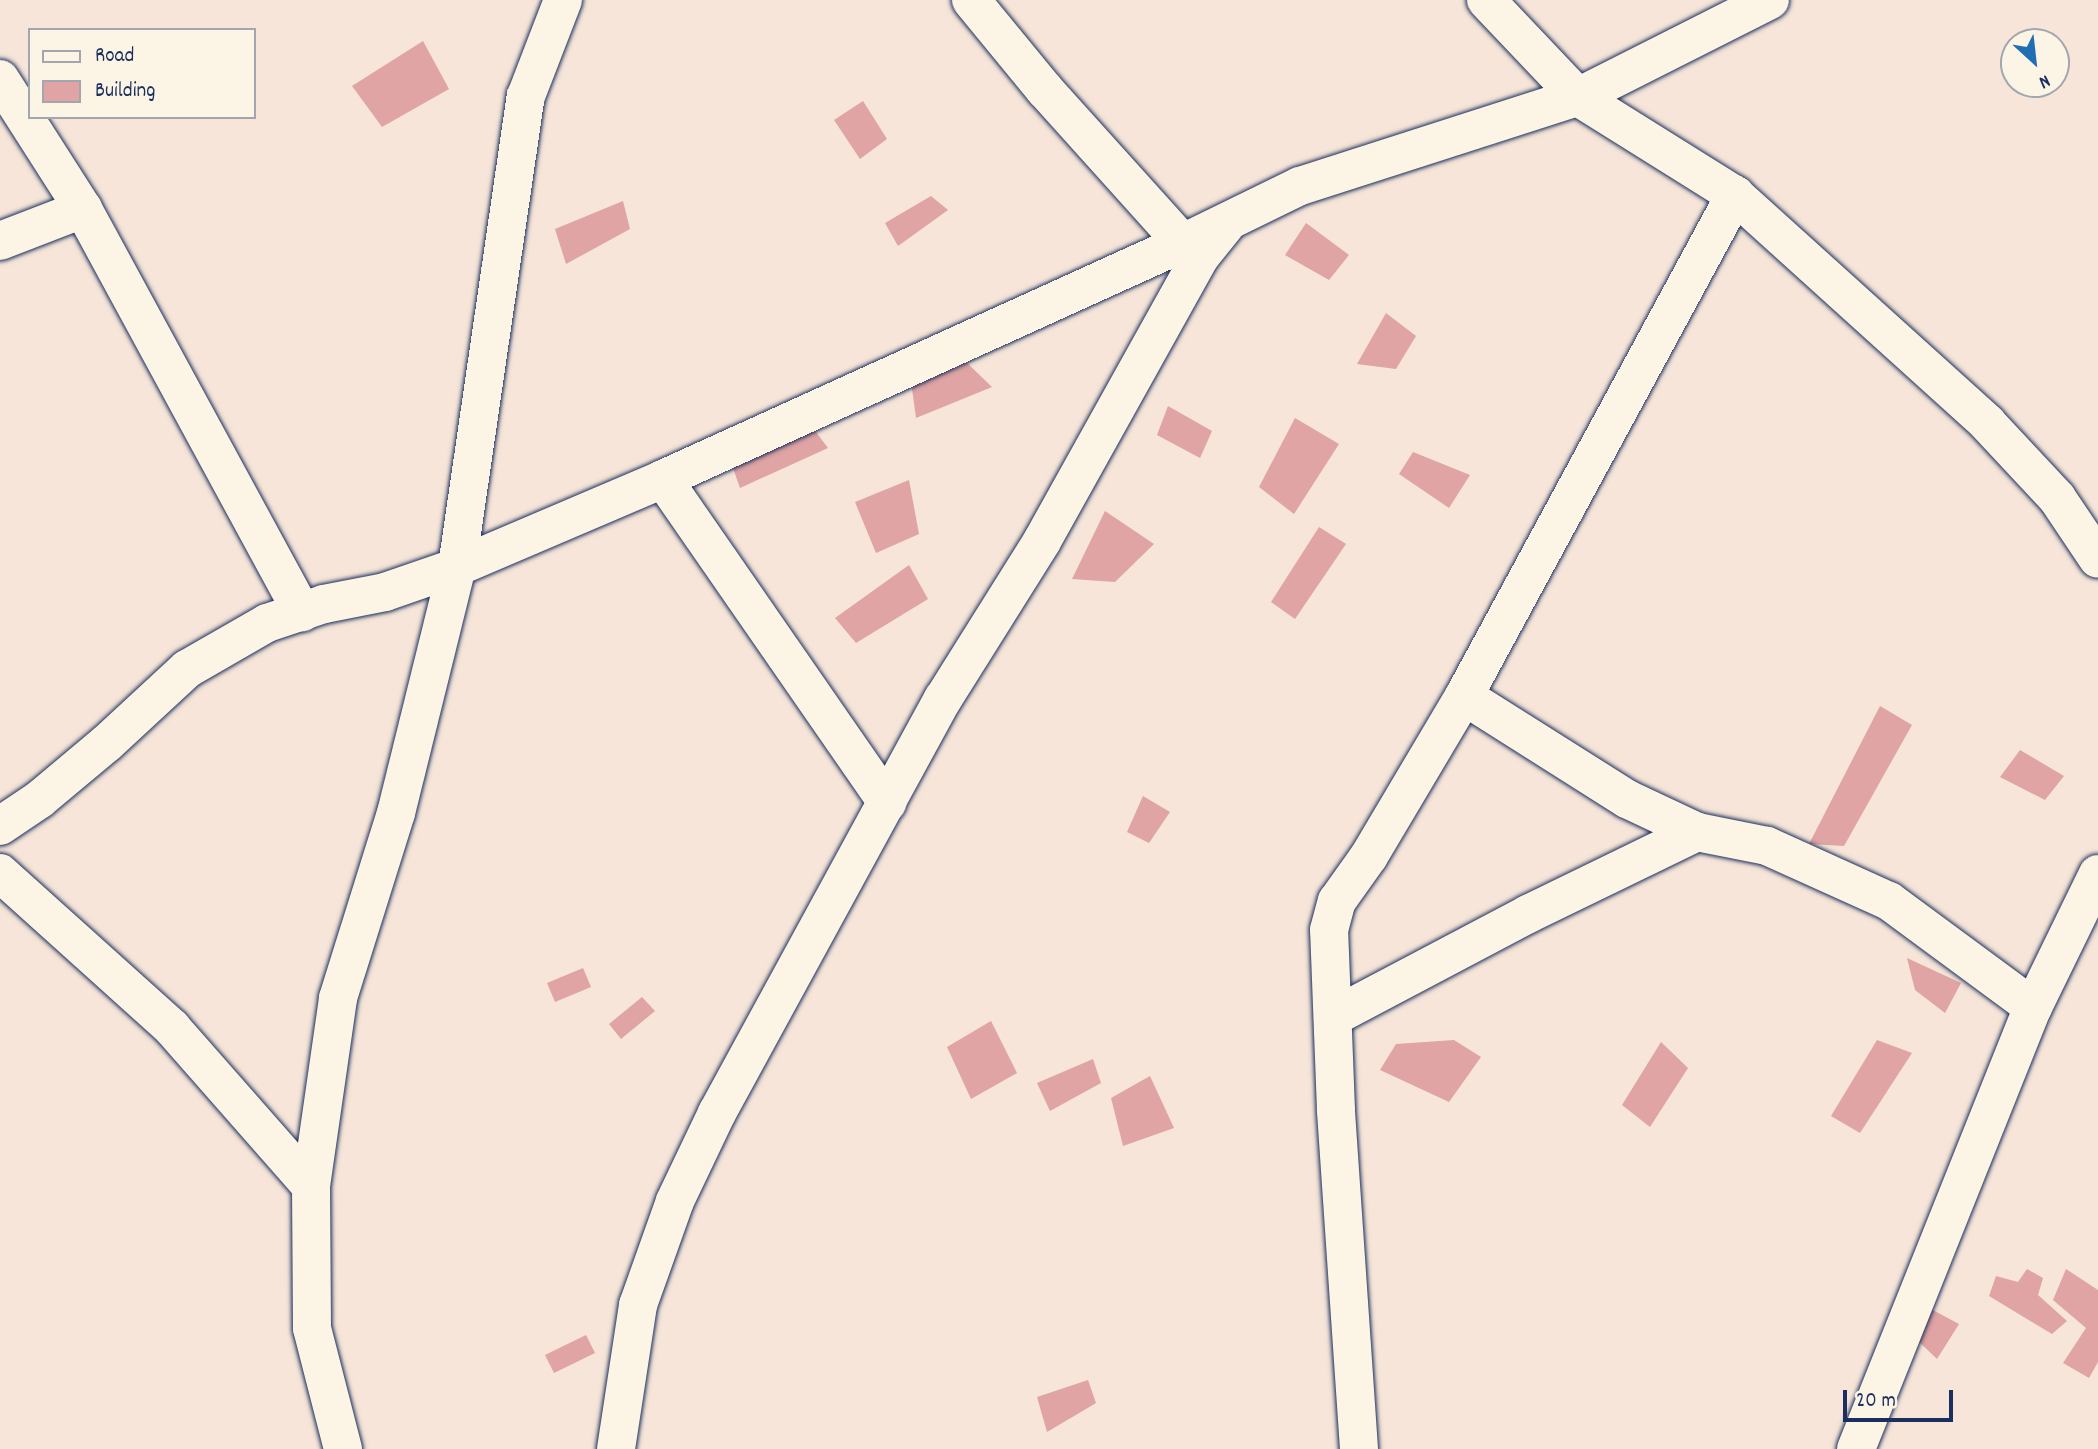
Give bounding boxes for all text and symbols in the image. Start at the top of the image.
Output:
legend [28,28,256,119]
north arrow [2000,28,2070,98]
text: Road [95,42,134,72]
text: N [2034,66,2054,95]
text: Building [95,77,155,107]
scale bar [1846,1376,1956,1420]
text: 20 m [1856,1387,1896,1417]

